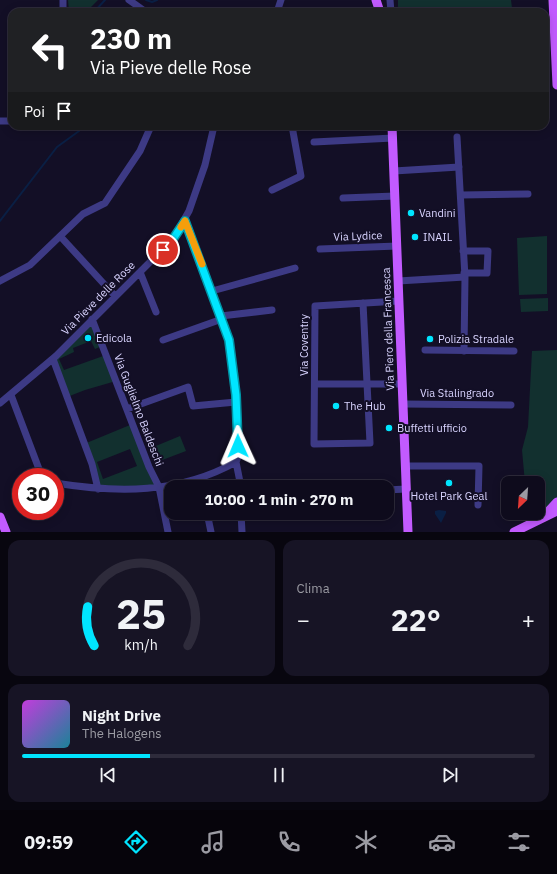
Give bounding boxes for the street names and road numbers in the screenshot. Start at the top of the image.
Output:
street label: Via Lydice [333,228,383,244]
street label: Via Pieve delle Rose [58,258,138,338]
street label: Via Piero della Francesca [379,267,397,391]
street label: Via Coventry [297,314,311,376]
street label: Via Guglielmo Baldeschi [111,352,167,468]
street label: Via Stalingrado [420,386,494,400]

